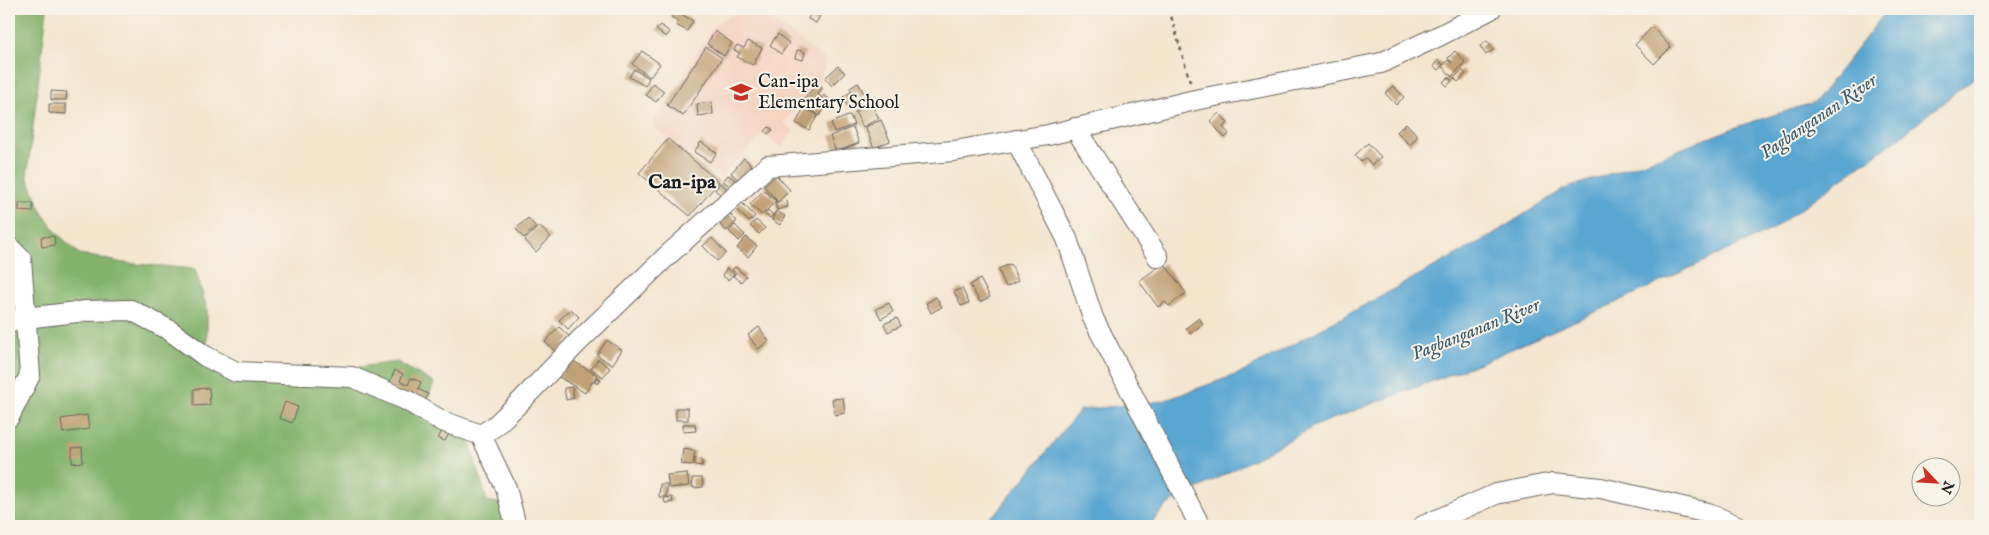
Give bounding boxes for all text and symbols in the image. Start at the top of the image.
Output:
water label: Pagbanganan River [1756,68,1883,165]
place label: Can-ipa Elementary School [758,71,899,115]
school or university icon: Can-ipa Elementary School [728,79,754,105]
district label: Can-ipa [648,170,716,195]
water label: Pagbanganan River [1408,293,1545,367]
north arrow [1912,458,1962,508]
text: N [1936,477,1958,496]

